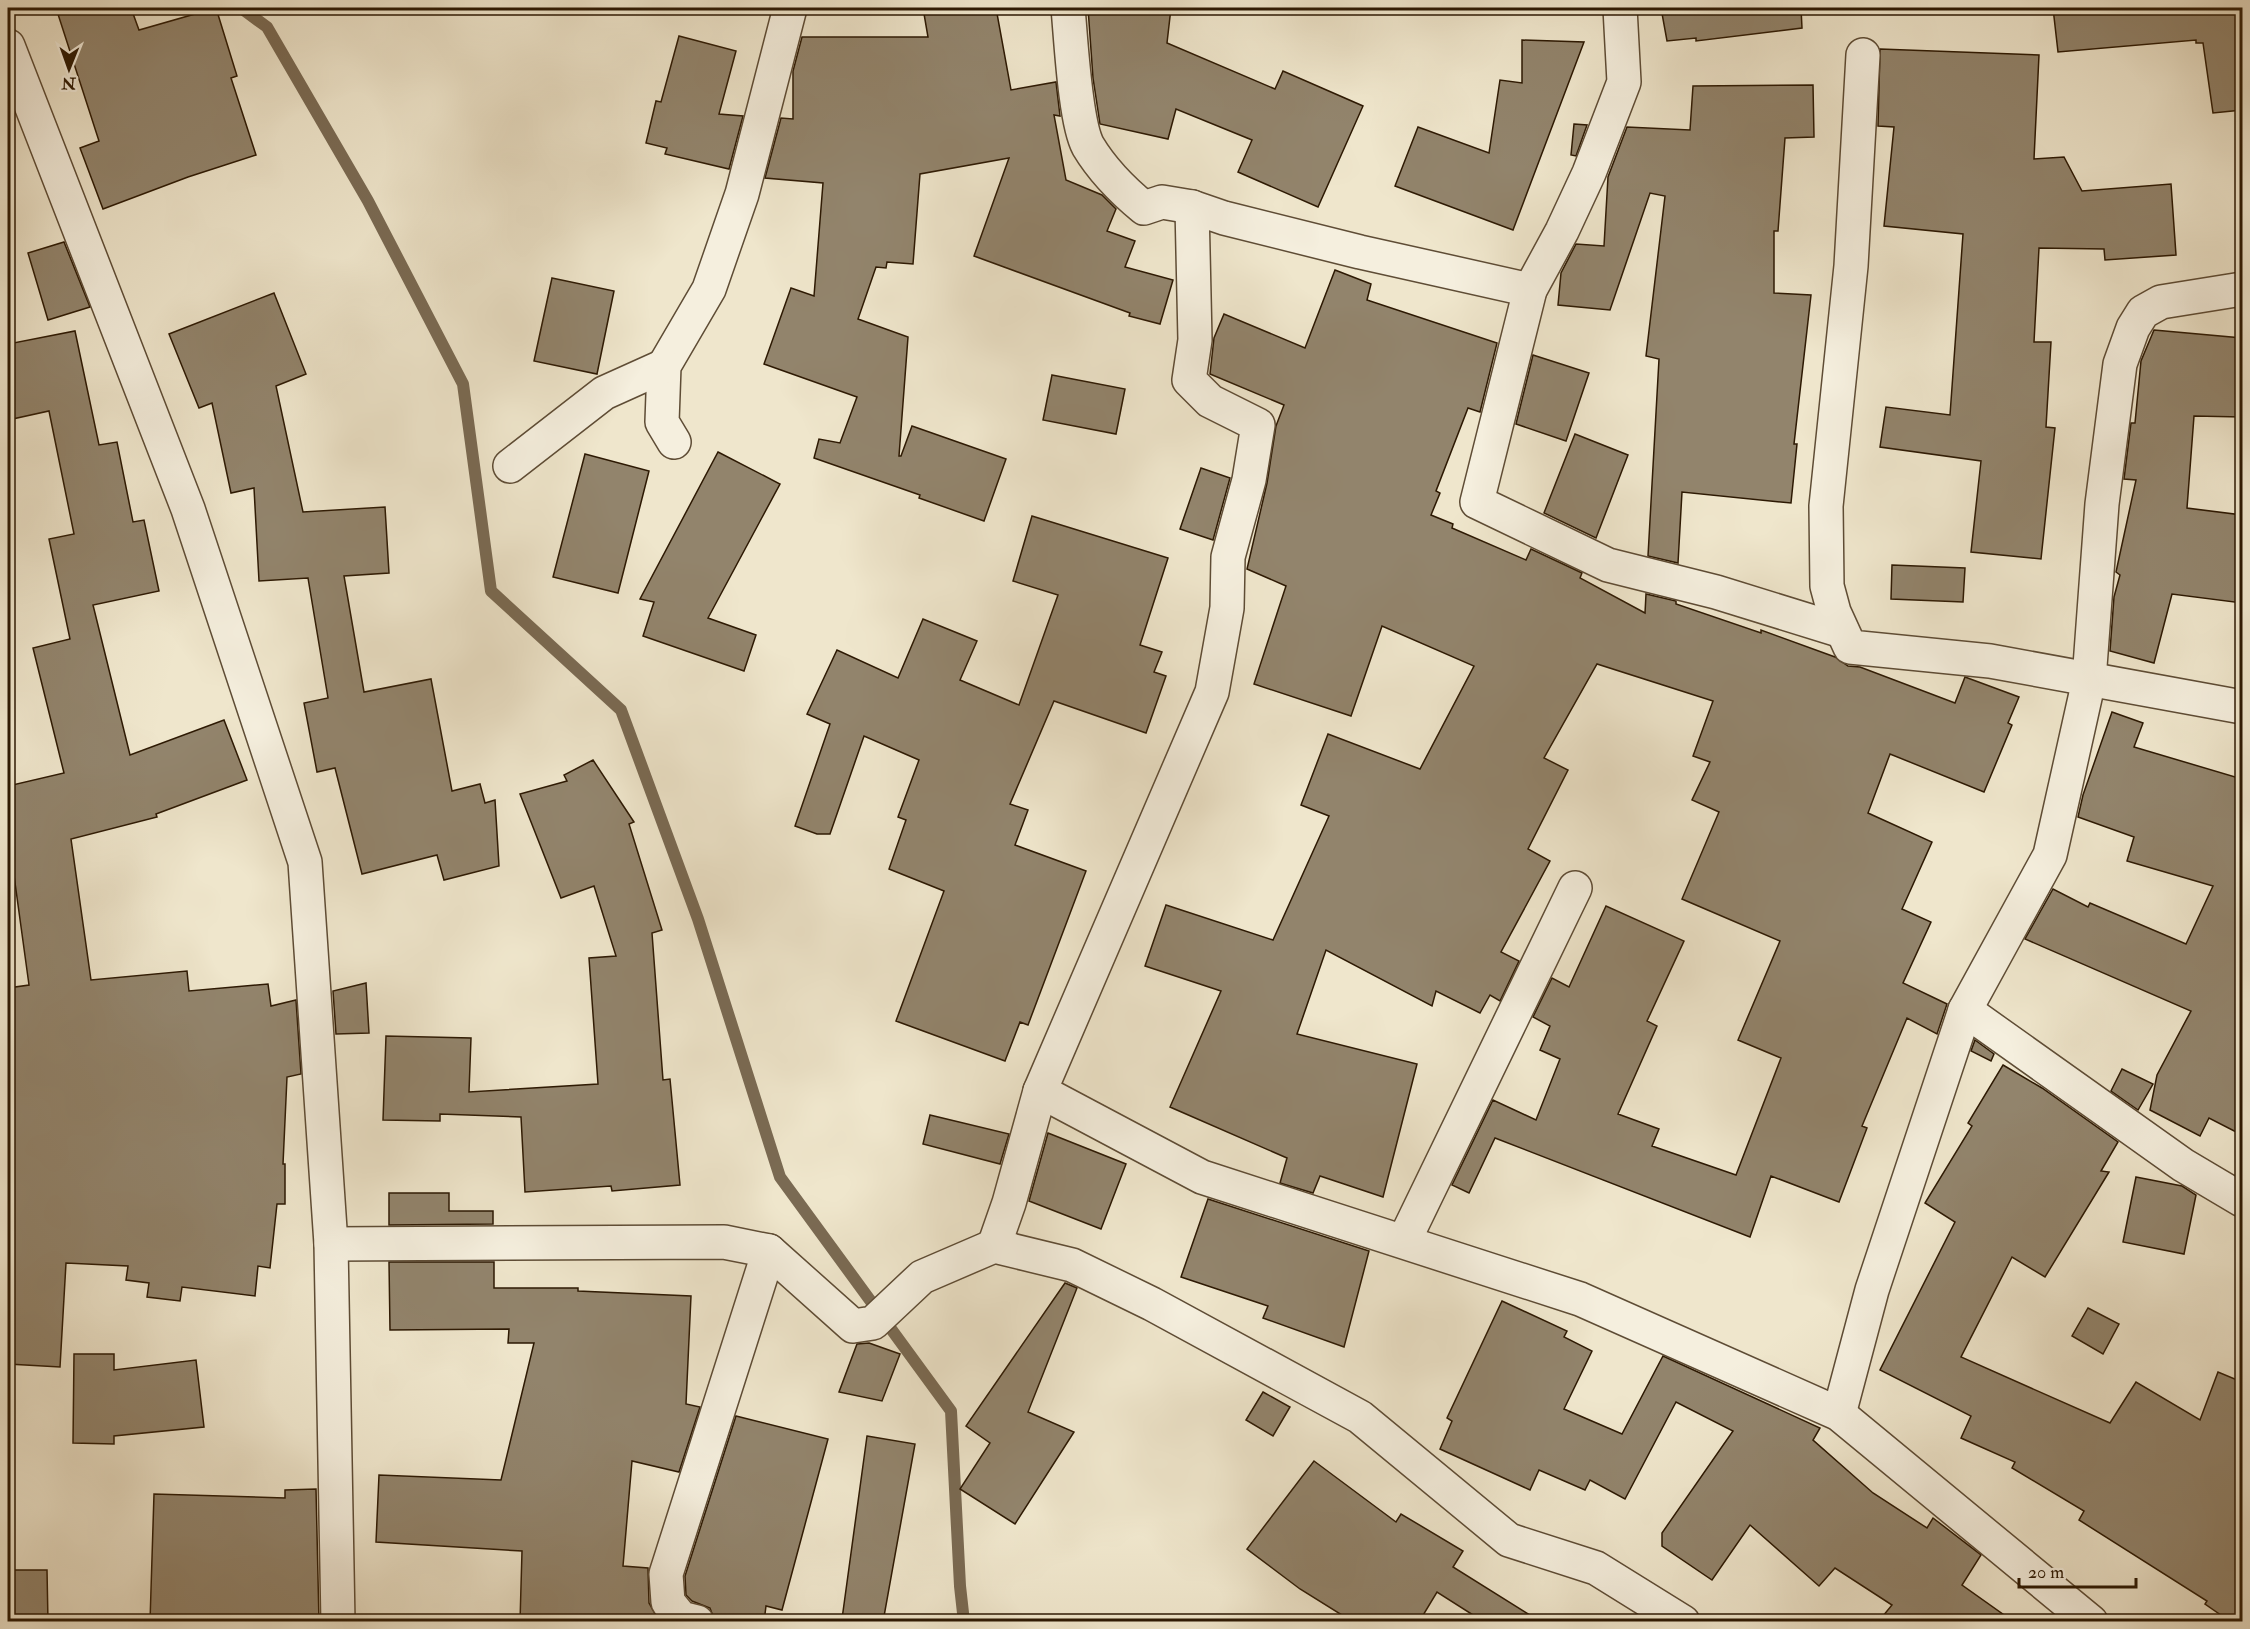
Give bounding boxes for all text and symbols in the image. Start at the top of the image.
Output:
north arrow [39,39,99,99]
text: N [61,73,77,93]
scale bar [2019,1551,2136,1589]
text: 20 m [2028,1561,2064,1584]

